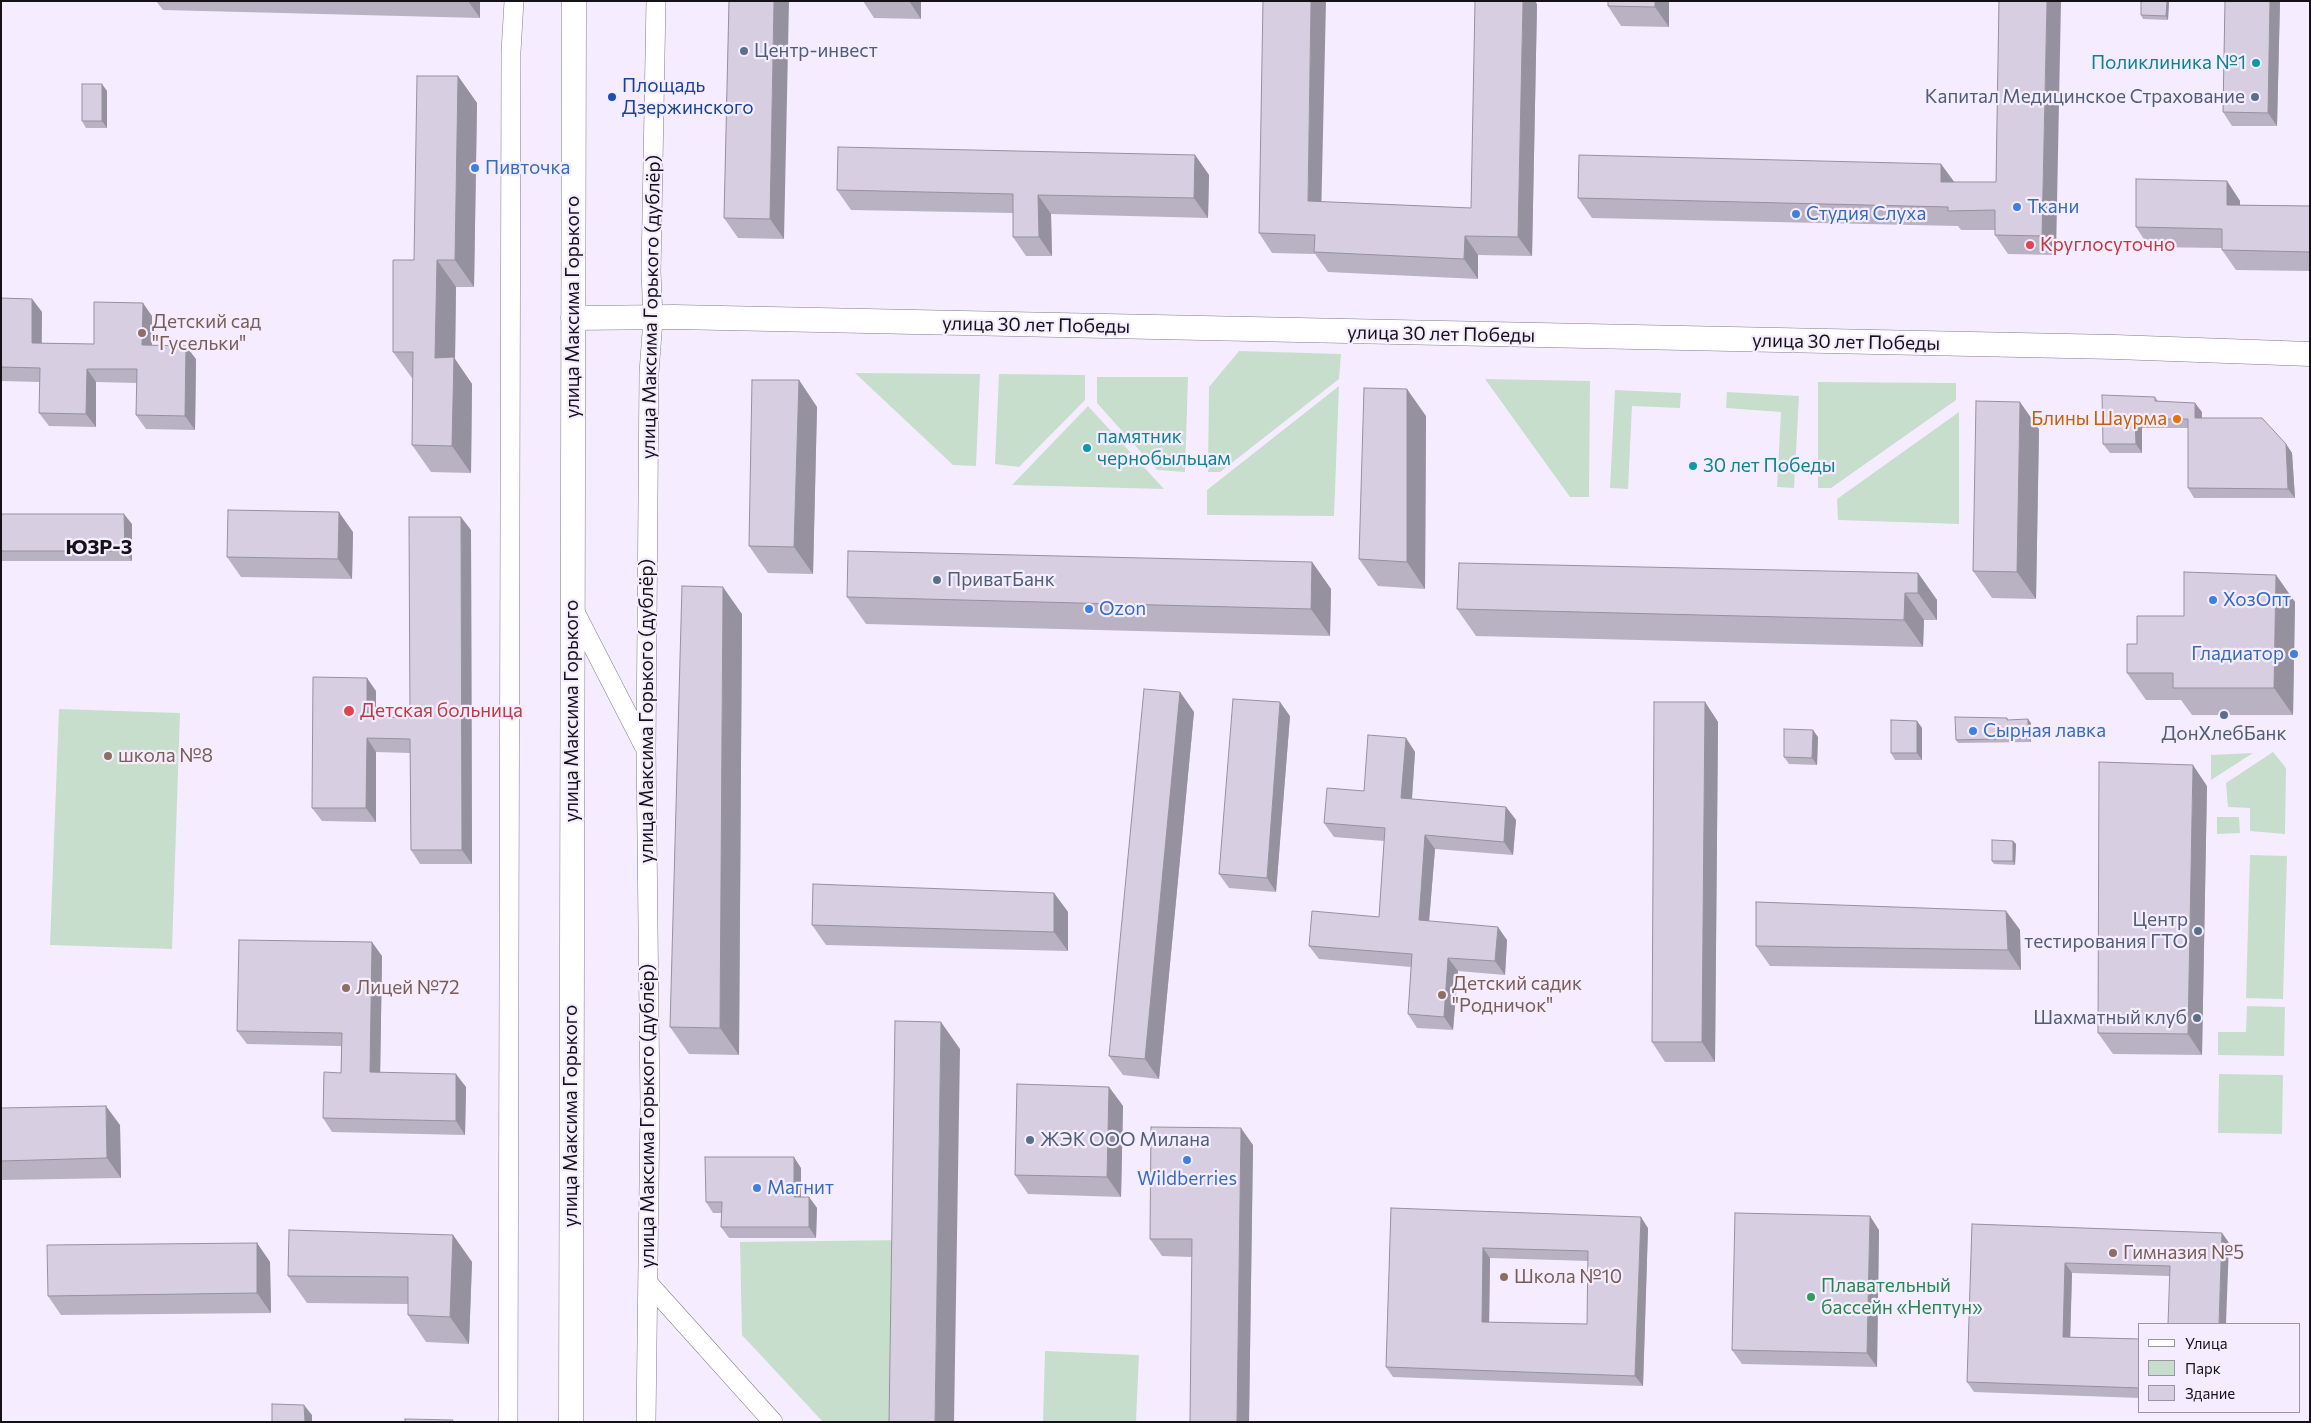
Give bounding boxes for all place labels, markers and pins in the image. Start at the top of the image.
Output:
place label: Центр-инвест [754,40,878,62]
marker: Центр-инвест [738,45,750,57]
place label: Поликлиника №1 [2091,52,2246,74]
marker: Поликлиника №1 [2250,57,2262,69]
place label: Площадь Дзержинского [622,75,754,119]
place label: Капитал Медицинское Страхование [1925,86,2245,108]
marker: Площадь Дзержинского [606,91,618,103]
marker: Капитал Медицинское Страхование [2249,91,2261,103]
place label: Пивточка [485,157,570,179]
marker: Пивточка [469,162,481,174]
place label: Ткани [2027,196,2079,218]
marker: Ткани [2011,201,2023,213]
place label: Студия Слуха [1806,203,1926,225]
marker: Студия Слуха [1790,208,1802,220]
place label: Круглосуточно [2040,234,2175,256]
marker: Круглосуточно [2024,239,2036,251]
place label: Детский сад "Гусельки" [152,311,261,355]
marker: Детский сад "Гусельки" [136,327,148,339]
place label: Блины Шаурма [2031,408,2167,430]
marker: Блины Шаурма [2171,413,2183,425]
place label: памятник чернобыльцам [1097,426,1231,470]
marker: памятник чернобыльцам [1081,442,1093,454]
place label: 30 лет Победы [1703,455,1835,477]
marker: 30 лет Победы [1687,460,1699,472]
place label: ПриватБанк [947,569,1055,591]
marker: ПриватБанк [931,574,943,586]
place label: ХозОпт [2223,589,2291,611]
marker: ХозОпт [2207,594,2219,606]
place label: Ozon [1099,598,1146,620]
marker: Ozon [1083,603,1095,615]
place label: Гладиатор [2191,643,2284,665]
marker: Гладиатор [2288,648,2300,660]
place label: Детская больница [360,700,523,722]
marker: Детская больница [342,704,356,718]
marker: ДонХлебБанк [2218,709,2230,721]
place label: Сырная лавка [1983,720,2106,742]
place label: ДонХлебБанк [2161,723,2287,745]
marker: Сырная лавка [1967,725,1979,737]
place label: школа №8 [118,745,213,767]
marker: школа №8 [102,750,114,762]
place label: Центр тестирования ГТО [2024,909,2188,953]
marker: Центр тестирования ГТО [2192,925,2204,937]
place label: Детский садик "Родничок" [1452,973,1582,1017]
place label: Лицей №72 [356,977,460,999]
marker: Лицей №72 [340,982,352,994]
marker: Детский садик "Родничок" [1436,989,1448,1001]
place label: Шахматный клуб [2033,1007,2187,1029]
marker: Шахматный клуб [2191,1012,2203,1024]
place label: ЖЭК ООО Милана [1040,1129,1210,1151]
marker: ЖЭК ООО Милана [1024,1134,1036,1146]
marker: Wildberries [1181,1154,1193,1166]
place label: Wildberries [1137,1168,1237,1190]
place label: Магнит [767,1177,834,1199]
marker: Магнит [751,1182,763,1194]
place label: Гимназия №5 [2123,1242,2244,1264]
marker: Гимназия №5 [2107,1247,2119,1259]
place label: Школа №10 [1514,1266,1622,1288]
marker: Школа №10 [1498,1271,1510,1283]
place label: Плавательный бассейн «Нептун» [1821,1275,1983,1319]
marker: Плавательный бассейн «Нептун» [1805,1291,1817,1303]

